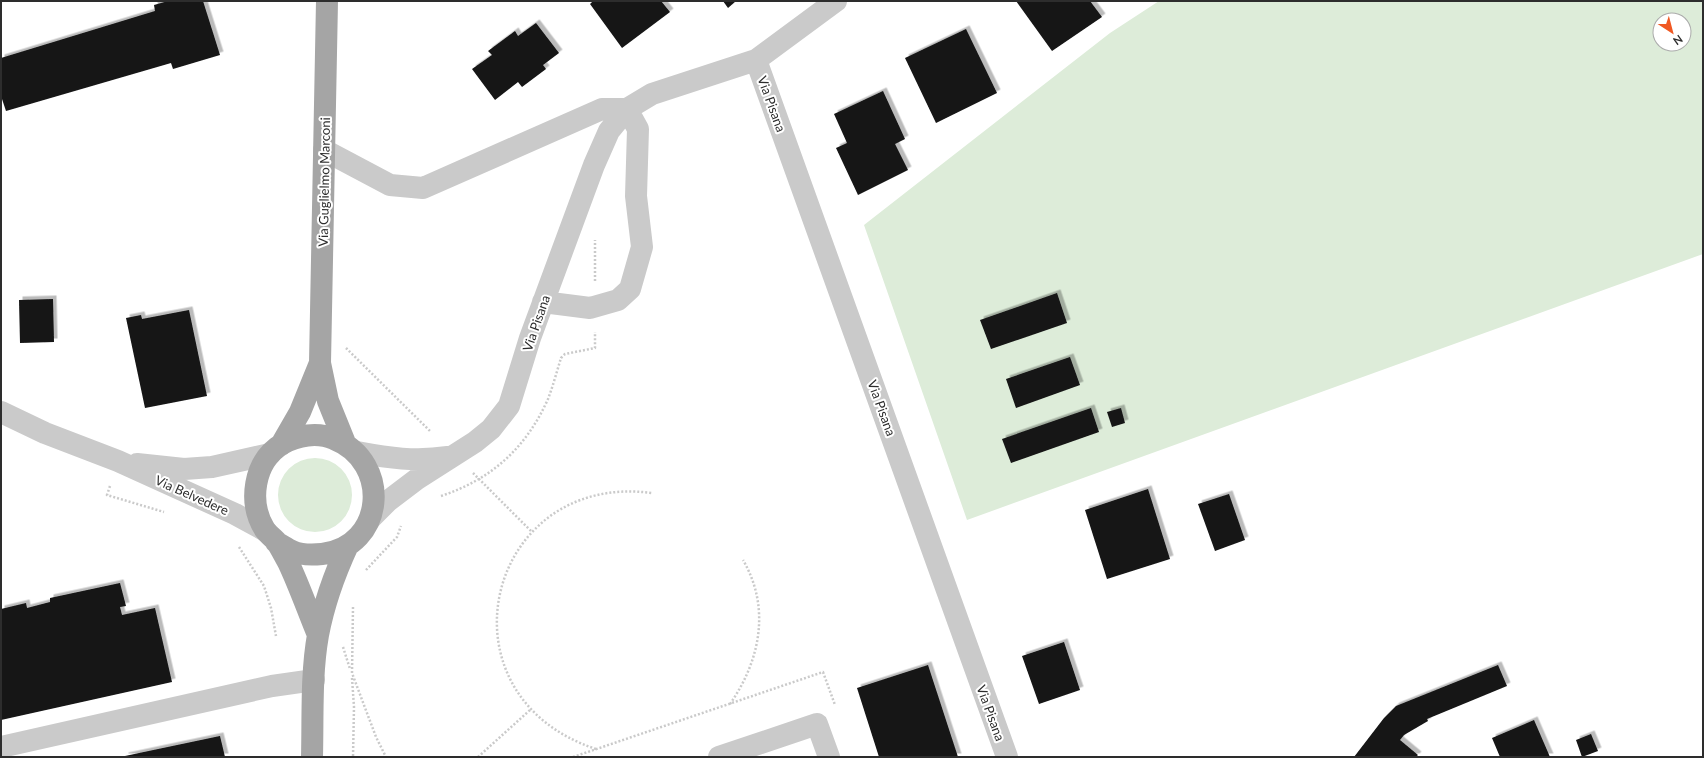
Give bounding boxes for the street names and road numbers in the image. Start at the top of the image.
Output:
street label: Via Pisana [754,74,790,134]
street label: Via Guglielmo Marconi [315,117,333,247]
street label: Via Pisana [519,293,553,353]
street label: Via Pisana [864,378,900,438]
street label: Via Belvedere [153,472,231,518]
street label: Via Pisana [973,683,1009,743]

